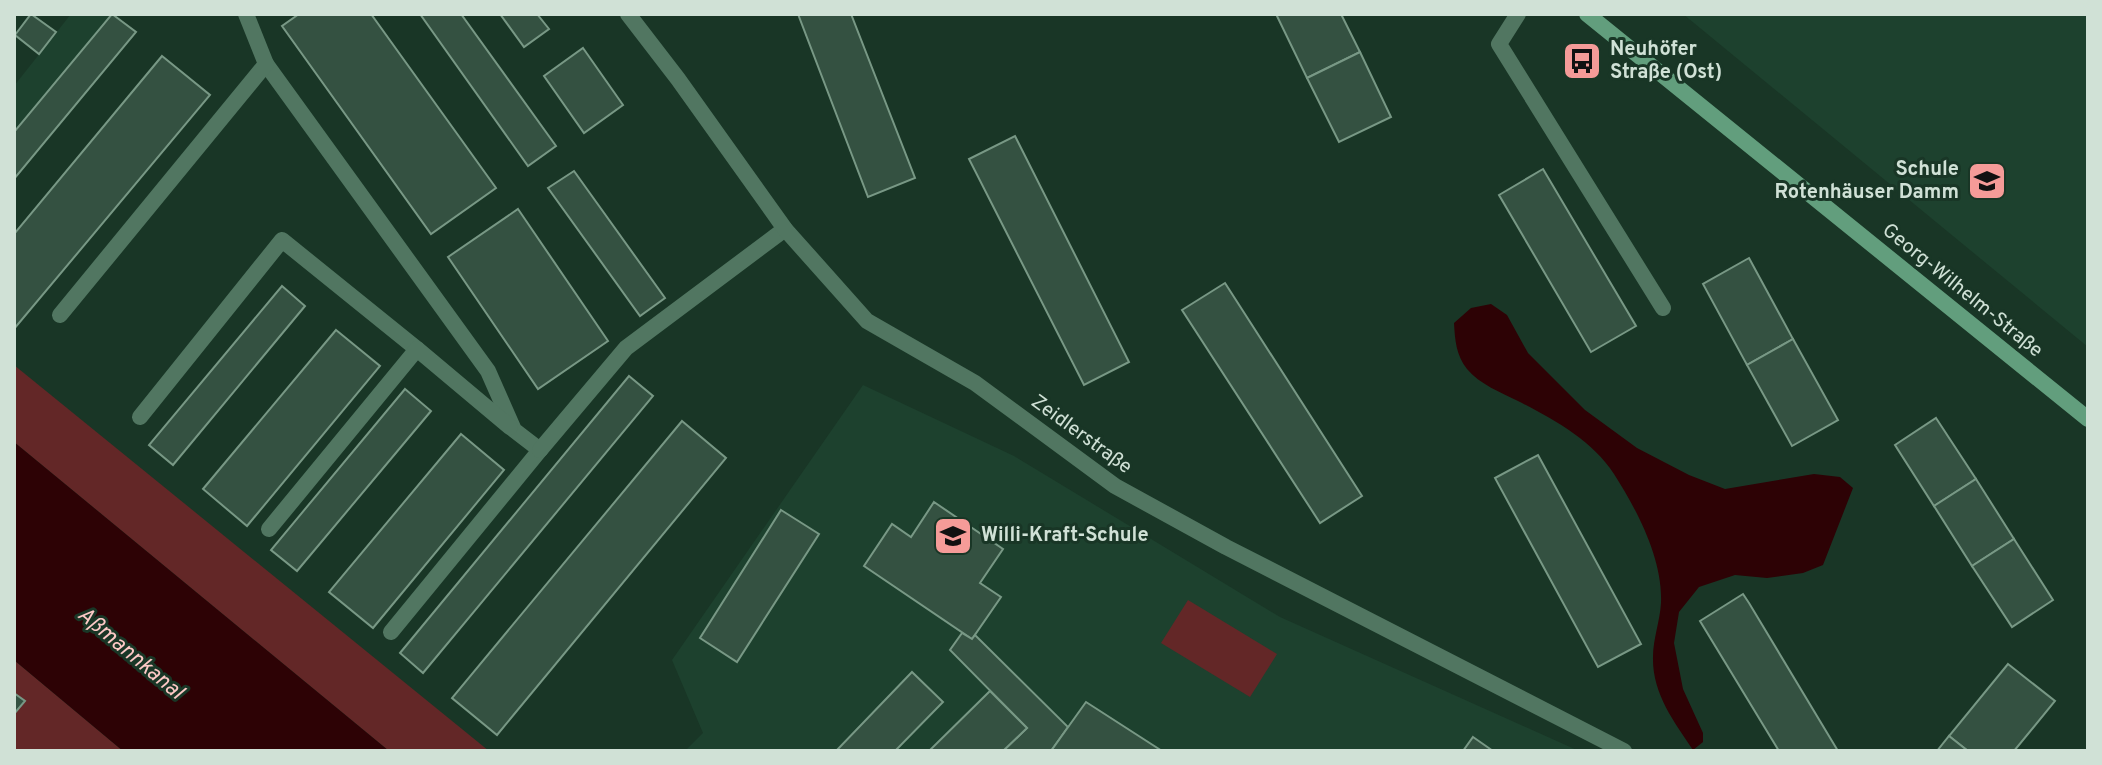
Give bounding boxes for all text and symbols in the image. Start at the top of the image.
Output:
place label: Neuhöfer Straße (Ost) [1610,37,1722,86]
bus stop icon: Neuhöfer Straße (Ost) [1561,40,1603,82]
place label: Schule Rotenhäuser Damm [1775,157,1959,206]
school or university icon: Schule Rotenhäuser Damm [1966,160,2008,202]
street label: Georg-Wilhelm-Straße [1876,218,2048,364]
street label: Zeidlerstraße [1025,389,1137,481]
school or university icon: Willi-Kraft-Schule [932,515,974,557]
place label: Willi-Kraft-Schule [981,523,1149,549]
water label: Aßmannkanal [71,602,190,707]

